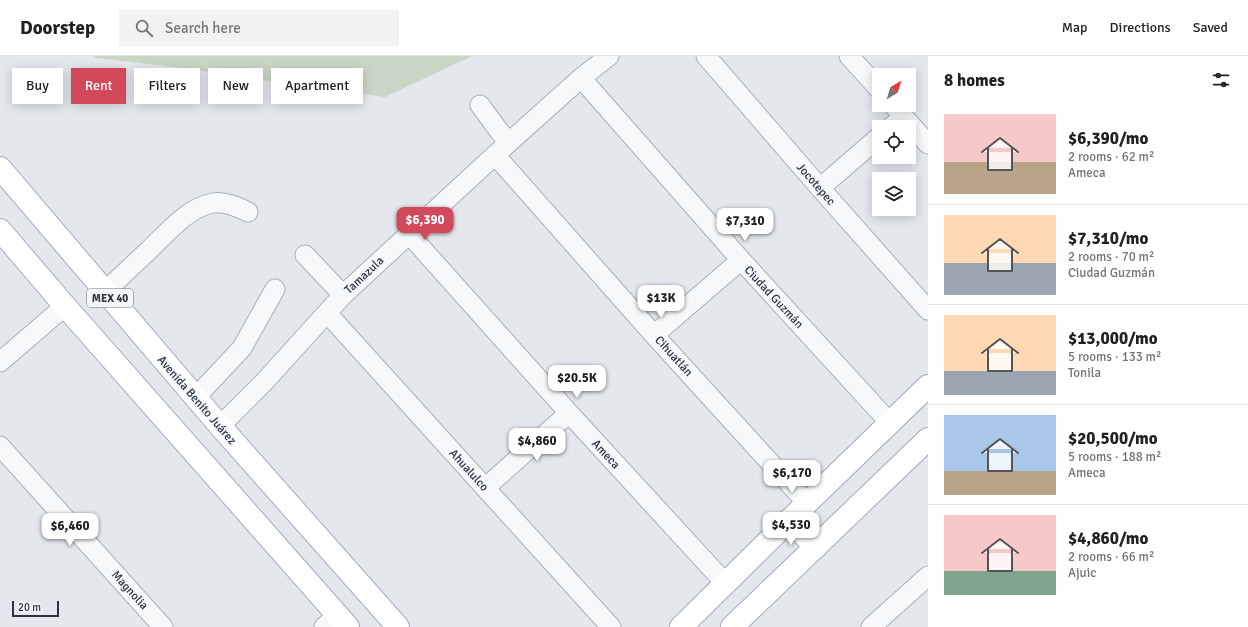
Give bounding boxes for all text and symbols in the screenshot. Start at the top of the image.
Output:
search box [119,10,399,46]
text: Doorstep [20,16,95,40]
icon: search [133,17,155,39]
text: Search here [165,19,241,37]
text: Map [1062,19,1088,36]
text: Directions [1110,19,1171,36]
text: Saved [1193,19,1228,36]
chip: Buy [12,68,63,104]
chip: Rent [71,68,126,104]
chip: Filters [134,68,200,104]
chip: New [208,68,263,104]
chip: Apartment [271,68,363,104]
north arrow [872,68,916,112]
map controls [872,68,916,216]
icon: filters [1210,69,1232,91]
text: 8 homes [944,70,1005,91]
button: locate [872,120,916,164]
text: $6,390/mo [1068,128,1148,149]
icon: home [976,130,1024,178]
text: 2 rooms · 62 m² [1068,149,1154,165]
street label: Jocotepec [793,160,838,209]
text: Ameca [1068,165,1106,181]
button: layers [872,172,916,216]
pin: $6,390 [392,207,458,241]
pin: $7,310 [712,208,778,242]
text: $6,390 [406,212,444,228]
text: $7,310 [726,213,764,229]
text: $7,310/mo [1068,228,1148,249]
icon: home [976,231,1024,279]
text: 2 rooms · 70 m² [1068,249,1154,265]
street label: Tamazula [342,253,387,297]
street label: Ciudad Guzmán [741,263,807,332]
text: Ciudad Guzmán [1068,265,1155,281]
pin: $13K [637,285,685,319]
road number: MEX 40 [87,289,133,307]
text: $13K [646,290,676,306]
text: $13,000/mo [1068,328,1158,349]
icon: home [976,331,1024,379]
street label: Cihuatlán [651,333,696,380]
text: 5 rooms · 133 m² [1068,349,1161,365]
street label: Avenida Benito Juárez [154,353,239,448]
pin: $20.5K [544,365,610,399]
text: Tonila [1068,365,1101,381]
text: $20.5K [557,370,597,386]
pin: $4,860 [504,428,570,462]
text: $20,500/mo [1068,428,1158,449]
icon: home [976,431,1024,479]
text: $4,860 [518,433,556,449]
street label: Ameca [588,437,623,472]
street label: Ahualulco [446,446,492,495]
text: 5 rooms · 188 m² [1068,449,1161,465]
pin: $6,170 [759,460,825,494]
text: $6,170 [773,465,811,481]
text: Ameca [1068,465,1106,481]
pin: $4,530 [758,512,824,546]
pin: $6,460 [37,513,103,547]
text: $4,530 [772,517,810,533]
text: $6,460 [51,518,89,534]
text: $4,860/mo [1068,528,1148,549]
icon: home [976,531,1024,579]
text: 2 rooms · 66 m² [1068,549,1154,565]
text: Ajuic [1068,565,1096,581]
street label: Magnolia [108,568,151,613]
scale bar [12,599,59,618]
text: 20 m [18,601,41,614]

